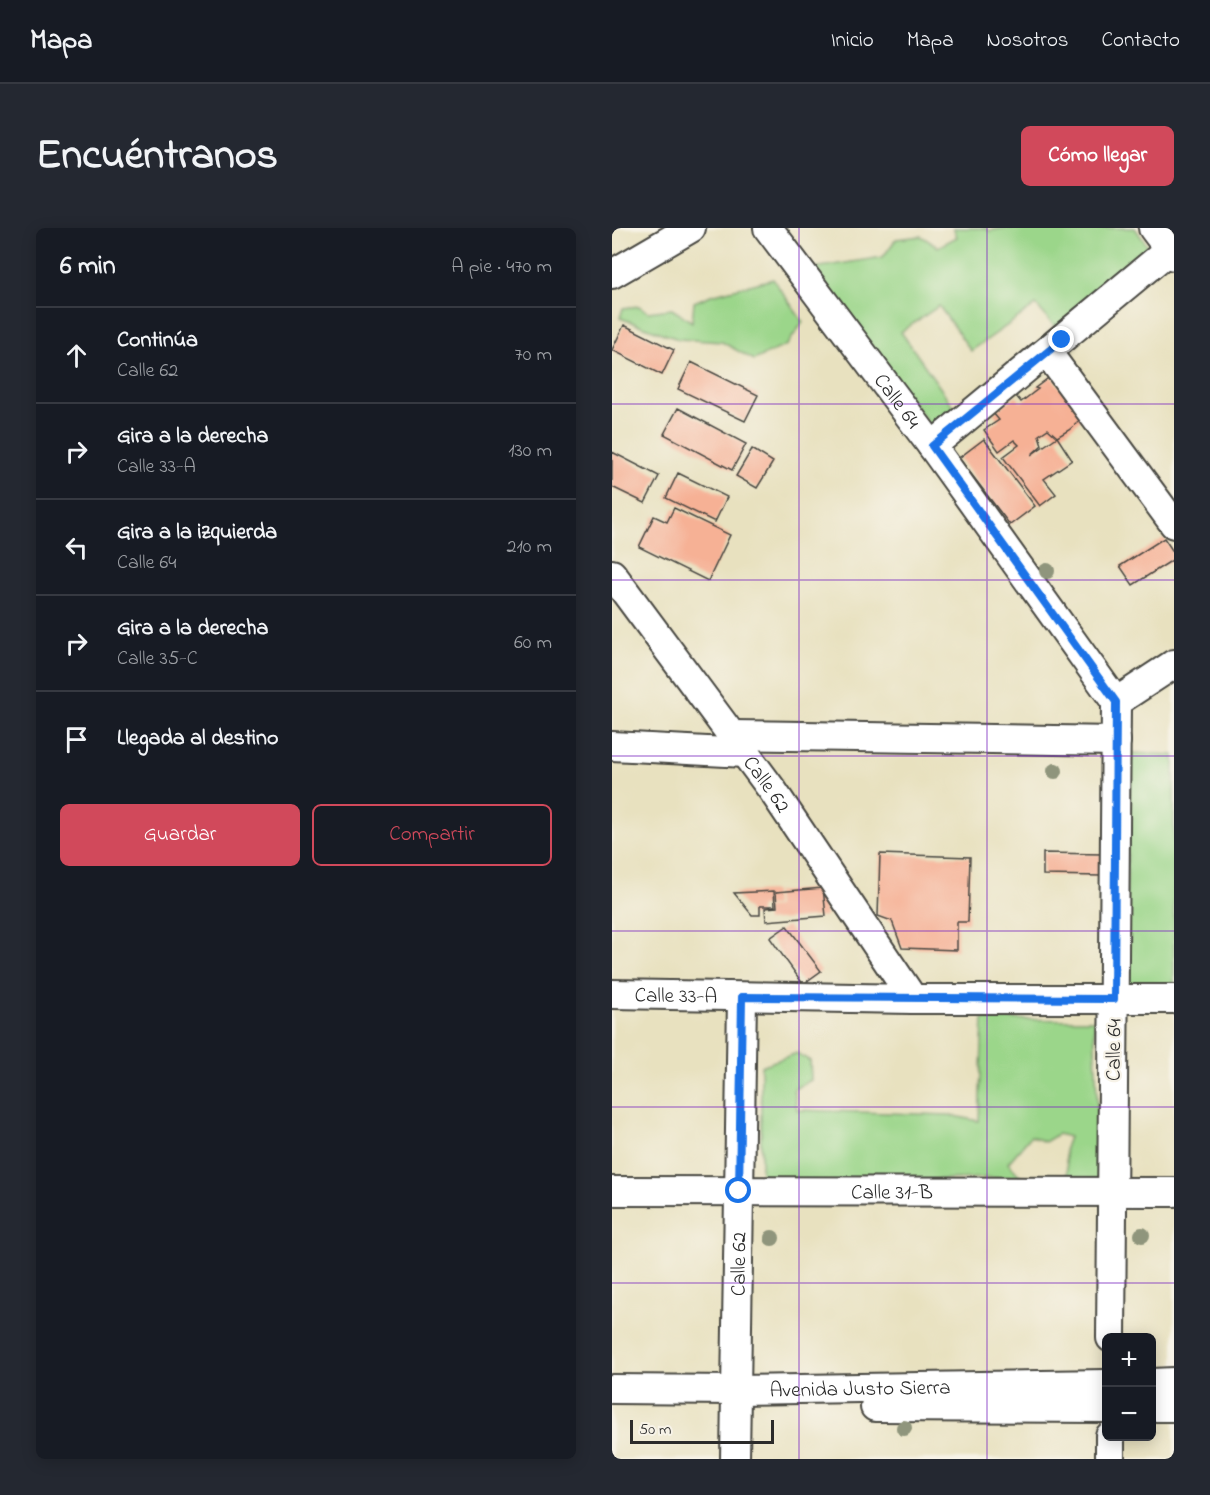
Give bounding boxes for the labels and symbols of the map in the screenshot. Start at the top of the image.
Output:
route end [1048,326,1074,352]
street label: Calle 64 [865,368,927,436]
street label: Calle 62 [735,750,797,820]
street label: Calle 33-A [634,981,718,1013]
street label: Calle 64 [1099,1018,1131,1082]
route start [725,1177,751,1203]
street label: Calle 31-B [851,1178,933,1209]
street label: Calle 62 [724,1232,755,1296]
street label: Avenida Justo Sierra [769,1374,951,1406]
scale bar [630,1417,774,1444]

